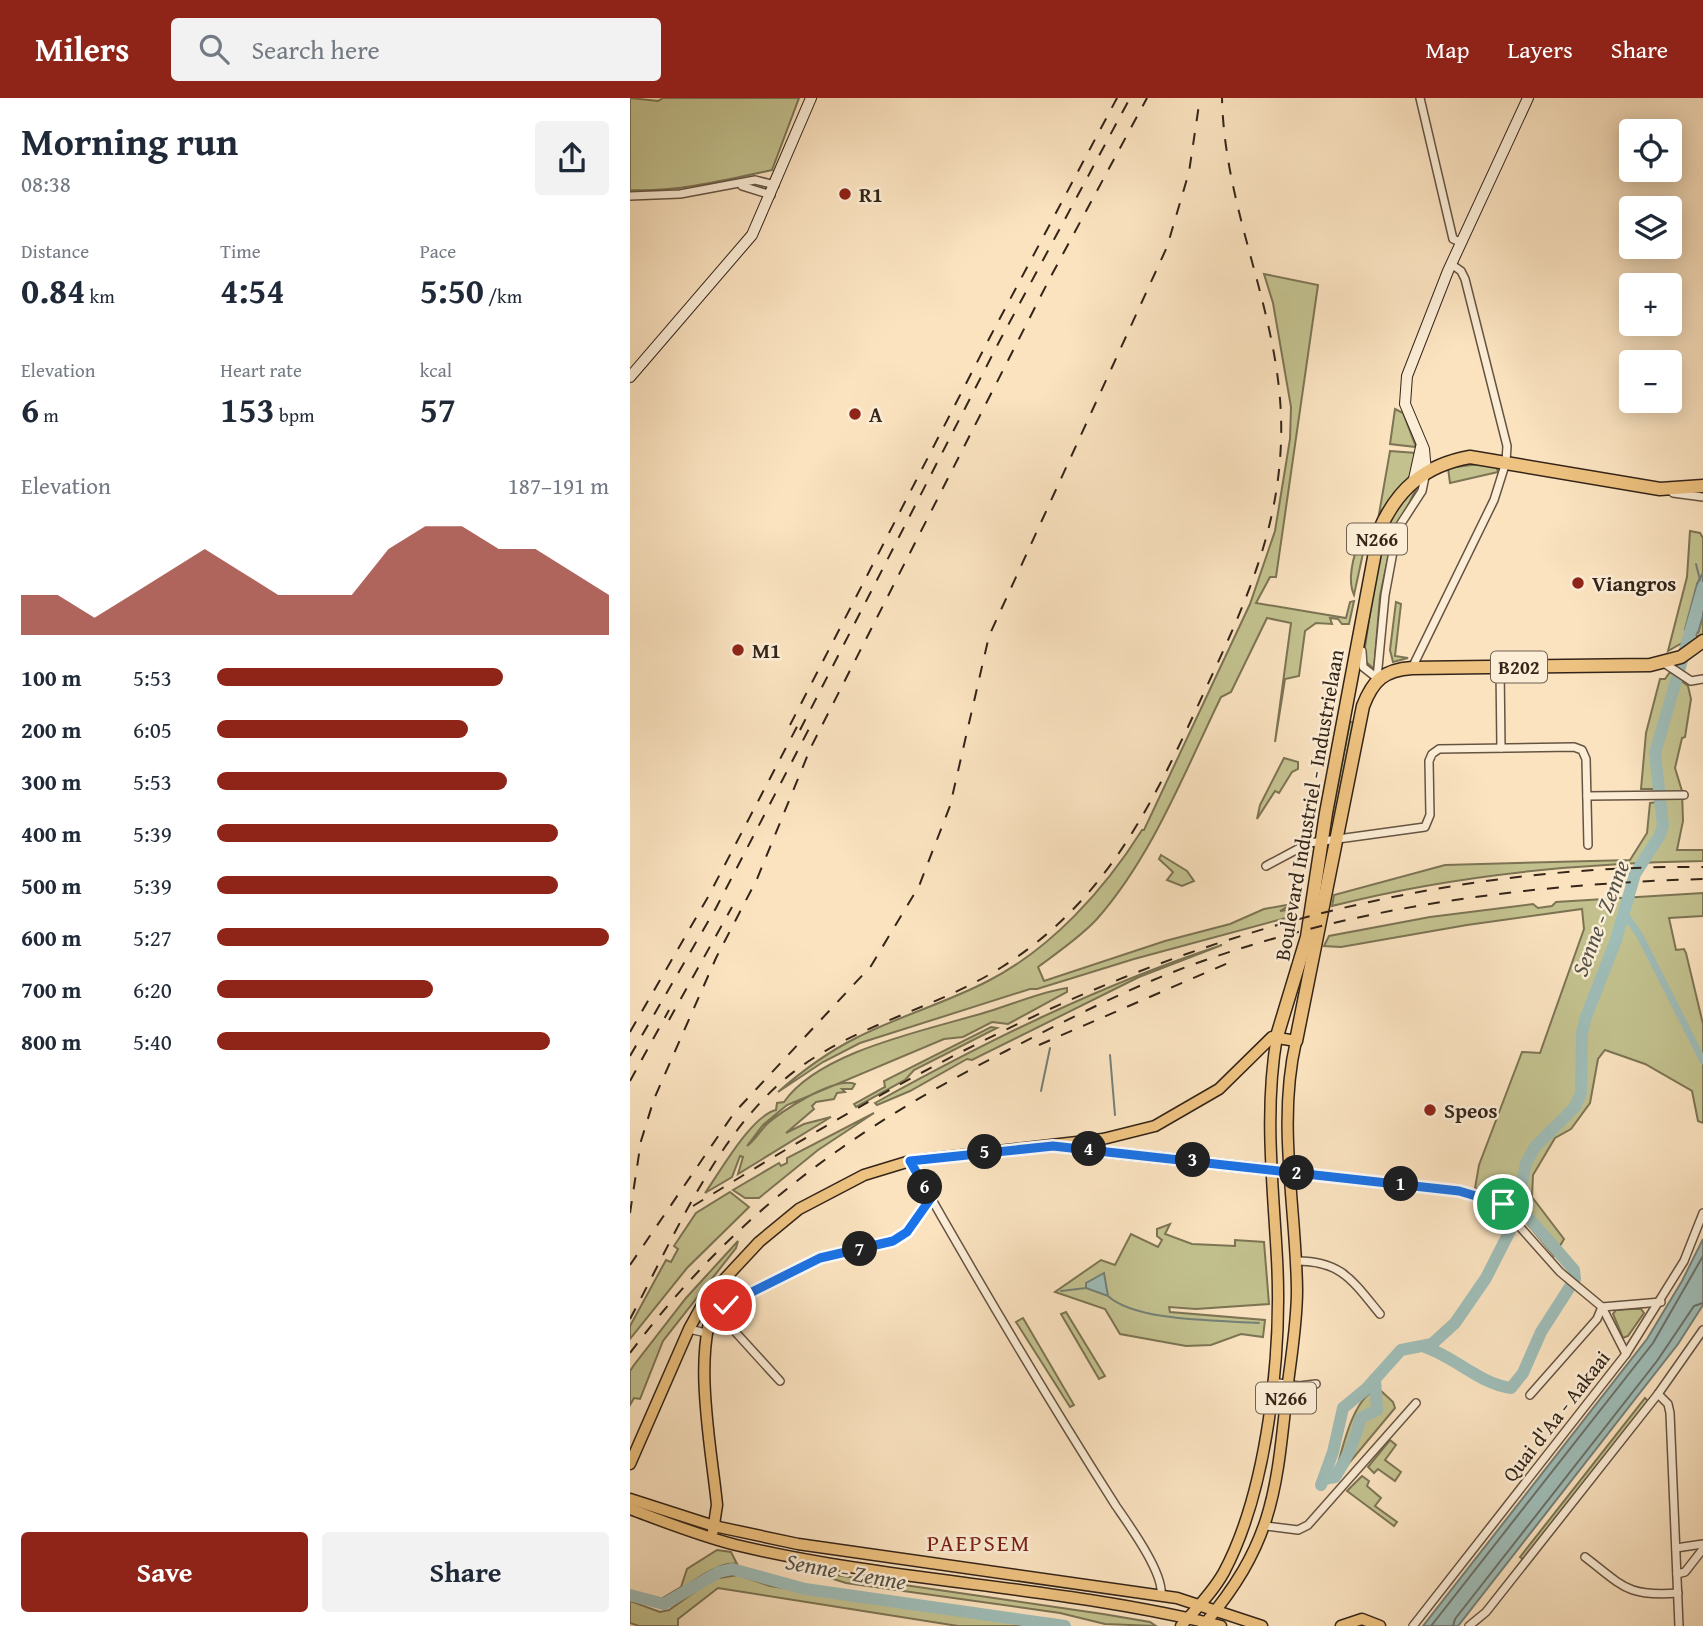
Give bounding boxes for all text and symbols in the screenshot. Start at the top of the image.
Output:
search box [171,18,661,81]
text: Milers [35,25,129,73]
icon: search [195,30,233,68]
text: Search here [251,30,380,69]
text: Map [1426,32,1469,67]
text: Layers [1507,32,1573,67]
text: Share [1611,32,1668,67]
text: Morning run [21,113,238,169]
map controls [1619,119,1682,413]
button: locate [1619,119,1682,182]
button: share [535,121,609,195]
text: 08:38 [21,167,71,200]
place label: R1 [859,179,883,210]
marker: R1 [837,186,853,202]
button: layers [1619,196,1682,259]
text: Distance [21,237,89,265]
text: Time [220,237,261,265]
text: Pace [420,237,456,265]
text: 0.84 [21,265,85,316]
text: 4:54 [220,265,285,316]
text: 5:50 [420,265,484,316]
button: + [1619,273,1682,336]
text: km [85,282,115,310]
text: /km [484,282,522,310]
button: − [1619,350,1682,413]
text: Elevation [21,356,95,384]
text: Heart rate [220,356,302,384]
text: kcal [420,356,452,384]
text: 6 [21,384,39,435]
text: 153 [220,384,275,435]
text: 57 [420,384,456,435]
place label: A [869,399,883,430]
text: m [39,401,59,429]
text: bpm [275,401,315,429]
marker: A [847,406,863,422]
text: Elevation [21,469,111,502]
text: 187–191 m [508,469,609,502]
road number: N266 [1347,524,1407,554]
place label: Viangros [1592,568,1676,599]
marker: Viangros [1570,575,1586,591]
place label: M1 [752,635,781,666]
marker: M1 [730,642,746,658]
street label: Boulevard Industriel - Industrielaan [1266,647,1352,963]
road number: B202 [1491,652,1547,682]
text: 100 m [21,661,82,694]
text: 5:53 [133,661,172,694]
text: 200 m [21,713,82,746]
text: 6:05 [133,713,172,746]
text: 300 m [21,765,82,798]
text: 5:53 [133,765,172,798]
text: 400 m [21,817,82,850]
text: 5:39 [133,817,172,850]
water label: Senne - Zenne [1563,855,1637,981]
text: 500 m [21,869,82,902]
text: 5:39 [133,869,172,902]
text: 600 m [21,921,82,954]
text: 5:27 [133,921,172,954]
text: 700 m [21,973,82,1006]
text: 6:20 [133,973,172,1006]
text: 800 m [21,1025,82,1058]
text: 5:40 [133,1025,172,1058]
place label: Speos [1444,1095,1497,1126]
marker: Speos [1422,1102,1438,1118]
pin: 4 [1072,1132,1106,1166]
pin: 5 [968,1134,1002,1170]
text: 4 [1084,1134,1093,1162]
text: 5 [980,1137,989,1165]
pin: 3 [1176,1142,1210,1178]
text: 3 [1188,1145,1197,1173]
pin: 2 [1280,1156,1314,1190]
text: 2 [1292,1158,1301,1186]
pin: 1 [1384,1166,1418,1202]
text: 1 [1396,1169,1405,1197]
pin: 6 [908,1170,942,1204]
text: 6 [920,1172,929,1200]
pin [1473,1174,1533,1234]
icon: arrive [1484,1185,1522,1223]
pin: 7 [842,1232,877,1266]
text: 7 [855,1234,864,1262]
pin [696,1275,756,1335]
icon: check [707,1286,745,1324]
street label: Quai d'Aa - Aakaai [1495,1344,1617,1488]
road number: N266 [1256,1382,1316,1414]
district label: PAEPSEM [927,1526,1031,1559]
button: Save [21,1532,308,1612]
button: Share [322,1532,609,1612]
water label: Senne - Zenne [783,1544,909,1598]

